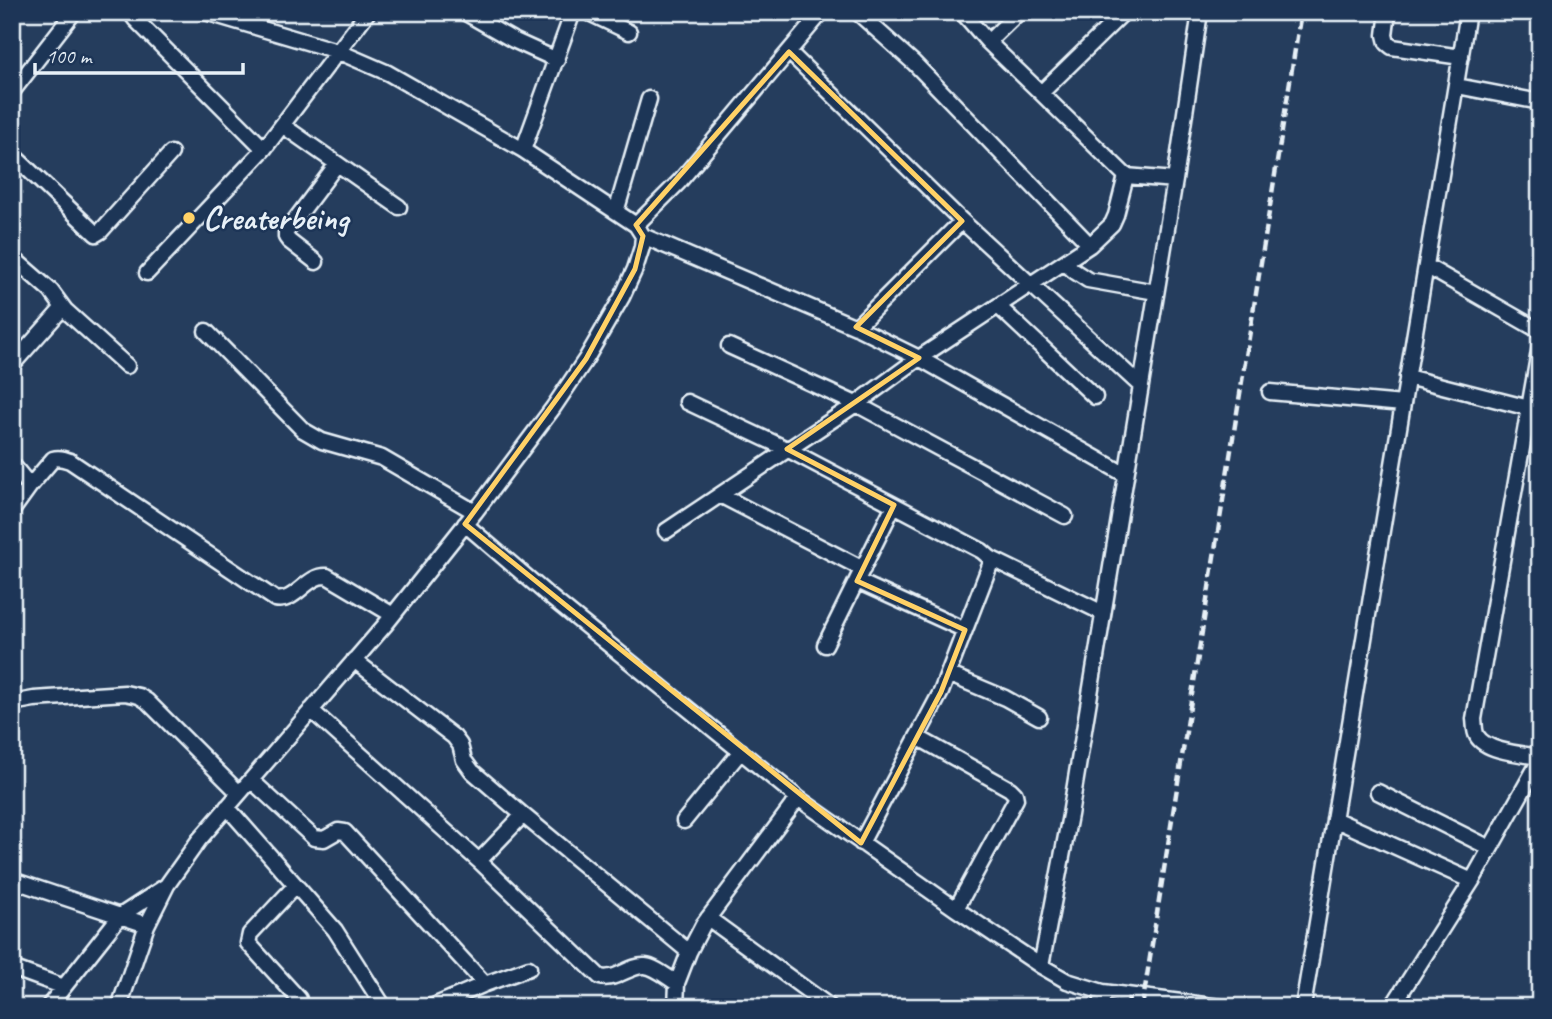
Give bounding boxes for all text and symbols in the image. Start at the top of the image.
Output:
scale bar [35,32,243,76]
text: 100 m [46,43,93,69]
place label: Createrbeing [203,197,351,239]
marker: Createrbeing [181,210,197,226]

